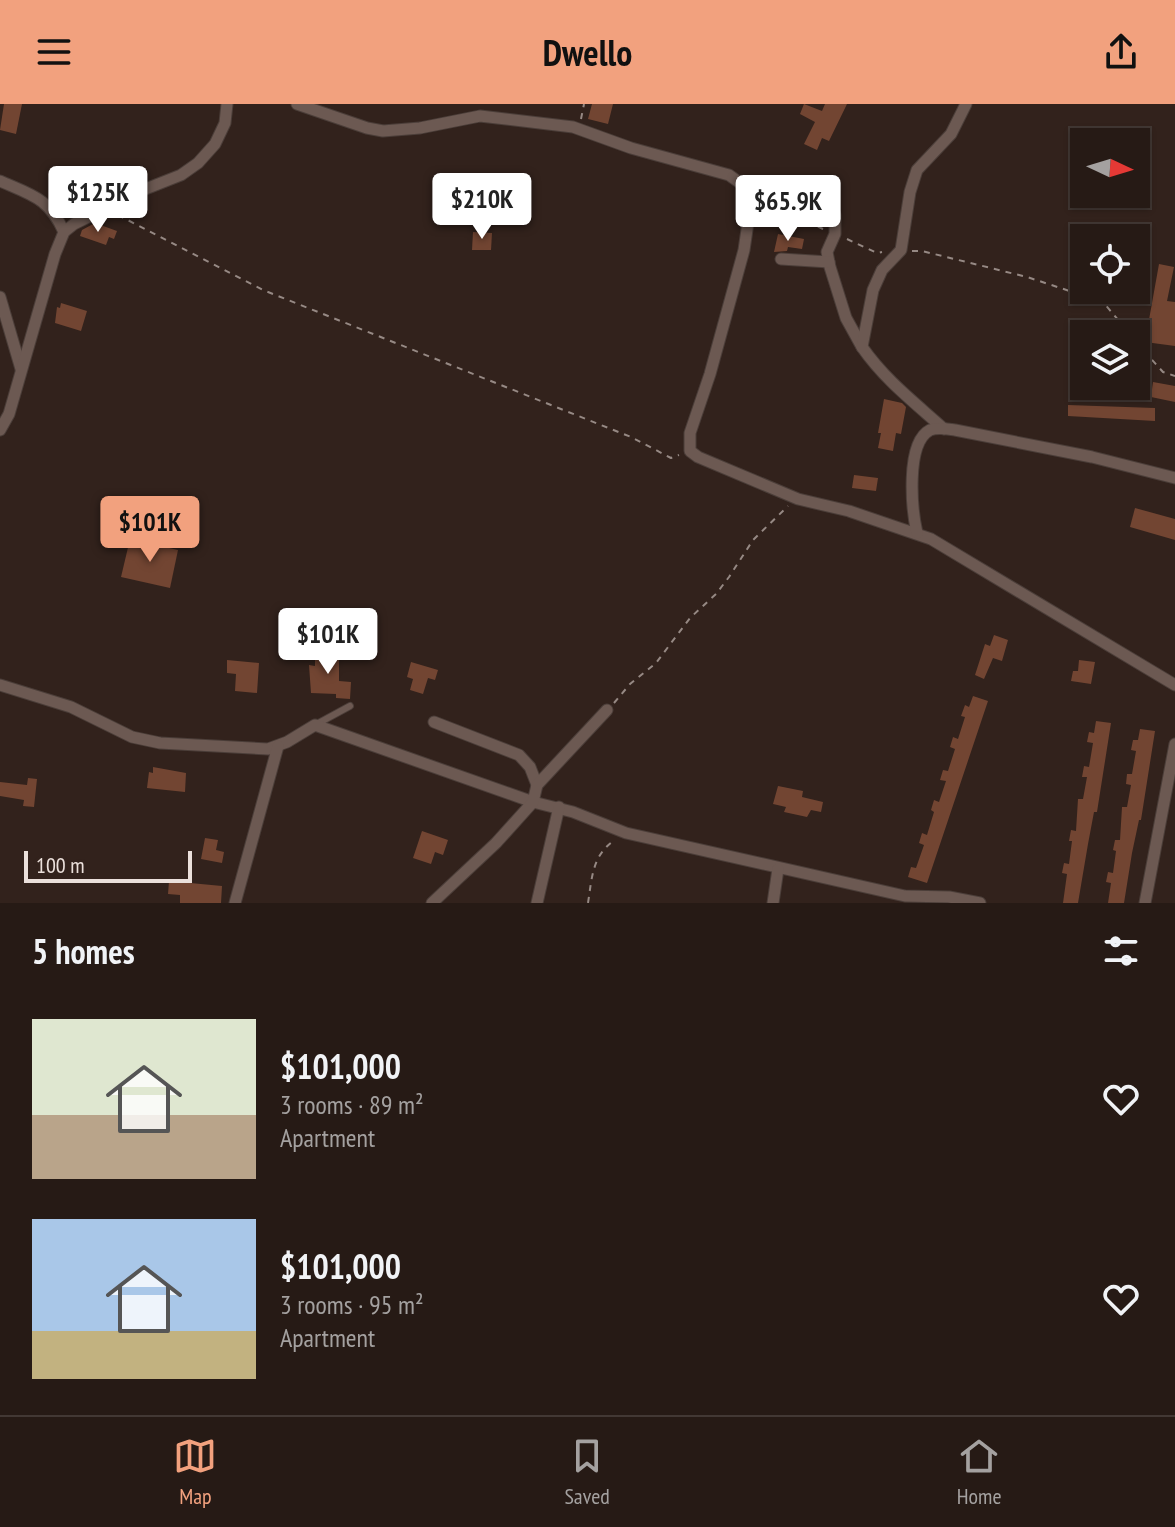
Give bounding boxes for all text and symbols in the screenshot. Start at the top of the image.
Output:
text: Dwello [543,29,632,76]
icon: menu [32,30,76,74]
icon: share [1099,30,1143,74]
north arrow [1070,128,1150,208]
map controls [1070,128,1150,400]
pin: $125K [42,166,154,234]
pin: $210K [426,173,538,241]
text: $125K [66,175,130,208]
pin: $65.9K [723,175,853,243]
text: $210K [450,182,514,215]
text: $65.9K [754,184,822,217]
button: locate [1070,224,1150,304]
button: layers [1070,320,1150,400]
pin: $101K [94,496,206,564]
text: $101K [118,505,182,538]
pin: $101K [272,608,384,676]
text: $101K [296,617,360,650]
scale bar [24,847,192,883]
text: 100 m [36,851,85,879]
text: 5 homes [32,929,135,973]
icon: filters [1099,929,1143,973]
text: $101,000 [280,1044,401,1088]
icon: home [96,1051,192,1147]
icon: heart [1099,1077,1143,1121]
text: 3 rooms · 89 m² [280,1088,424,1121]
text: Apartment [280,1121,375,1154]
text: $101,000 [280,1244,401,1288]
icon: home [96,1251,192,1347]
icon: heart [1099,1277,1143,1321]
text: 3 rooms · 95 m² [280,1288,424,1321]
text: Apartment [280,1321,375,1354]
tab: Map [173,1434,217,1510]
tab: Saved [564,1434,610,1510]
tab: Home [957,1434,1002,1510]

